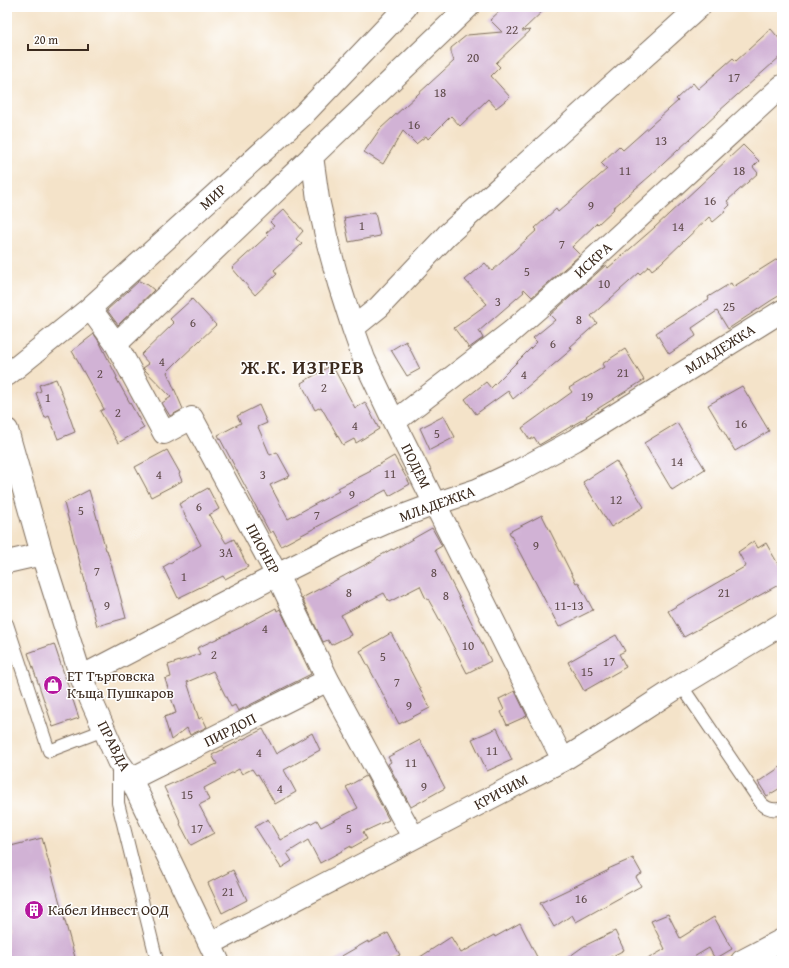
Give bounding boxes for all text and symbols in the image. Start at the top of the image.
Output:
house number: 22 [506,20,518,39]
scale bar [28,26,88,52]
text: 20 m [34,31,58,48]
house number: 20 [467,48,479,67]
house number: 17 [728,68,740,87]
house number: 18 [434,83,446,102]
house number: 16 [408,115,420,134]
house number: 13 [655,131,667,150]
house number: 11 [619,161,631,180]
house number: 18 [733,161,745,180]
street label: МИР [195,179,231,214]
house number: 16 [704,191,716,210]
house number: 9 [588,196,594,215]
house number: 1 [359,216,365,235]
house number: 14 [672,217,684,236]
house number: 7 [559,235,565,254]
street label: ИСКРА [569,237,616,282]
house number: 5 [524,262,530,281]
house number: 10 [598,274,610,293]
house number: 3 [495,292,501,311]
house number: 25 [723,297,735,316]
house number: 8 [576,310,582,329]
house number: 6 [190,313,196,332]
street label: МЛАДЕЖКА [681,319,759,378]
house number: 6 [550,334,556,353]
house number: 4 [159,352,165,371]
district label: Ж.К. ИЗГРЕВ [240,353,365,381]
house number: 21 [617,363,629,382]
house number: 2 [97,364,103,383]
house number: 4 [521,365,527,384]
house number: 2 [321,378,327,397]
house number: 19 [581,387,593,406]
house number: 1 [45,388,51,407]
house number: 2 [115,403,121,422]
house number: 16 [735,414,747,433]
house number: 4 [352,416,358,435]
house number: 5 [434,424,440,443]
street label: ПОДЕМ [397,440,436,492]
house number: 14 [671,452,683,471]
house number: 11 [384,464,396,483]
house number: 4 [156,465,162,484]
house number: 3 [260,465,266,484]
street label: МЛАДЕЖКА [396,480,478,527]
house number: 9 [349,485,355,504]
house number: 12 [610,490,622,509]
house number: 6 [196,497,202,516]
house number: 5 [78,501,84,520]
house number: 7 [314,506,320,525]
street label: ПИОНЕР [241,520,286,578]
house number: 9 [533,536,539,555]
house number: 3А [219,543,233,562]
house number: 7 [94,562,100,581]
house number: 8 [431,563,437,582]
house number: 1 [181,567,187,586]
house number: 8 [346,583,352,602]
house number: 21 [718,583,730,602]
house number: 8 [443,586,449,605]
house number: 9 [104,596,110,615]
house number: 11-13 [554,596,584,615]
house number: 4 [262,619,268,638]
house number: 10 [462,636,474,655]
house number: 2 [211,645,217,664]
house number: 5 [380,647,386,666]
house number: 17 [603,652,615,671]
house number: 15 [581,662,593,681]
place label: ЕТ Търговска Къща Пушкаров [67,665,174,703]
house number: 7 [394,673,400,692]
shop icon: ЕТ Търговска Къща Пушкаров [42,674,64,696]
house number: 9 [406,696,412,715]
street label: ПИРДОП [200,707,260,752]
street label: ПРАВДА [93,717,136,775]
house number: 11 [486,741,498,760]
house number: 4 [256,743,262,762]
house number: 11 [405,753,417,772]
street label: КРИЧИМ [470,768,532,815]
house number: 9 [421,777,427,796]
house number: 4 [277,779,283,798]
house number: 15 [181,785,193,804]
house number: 17 [191,819,203,838]
house number: 5 [346,819,352,838]
house number: 21 [222,882,234,901]
house number: 16 [575,889,587,908]
building icon: Кабел Инвест ООД [23,899,45,921]
place label: Кабел Инвест ООД [48,899,169,920]

